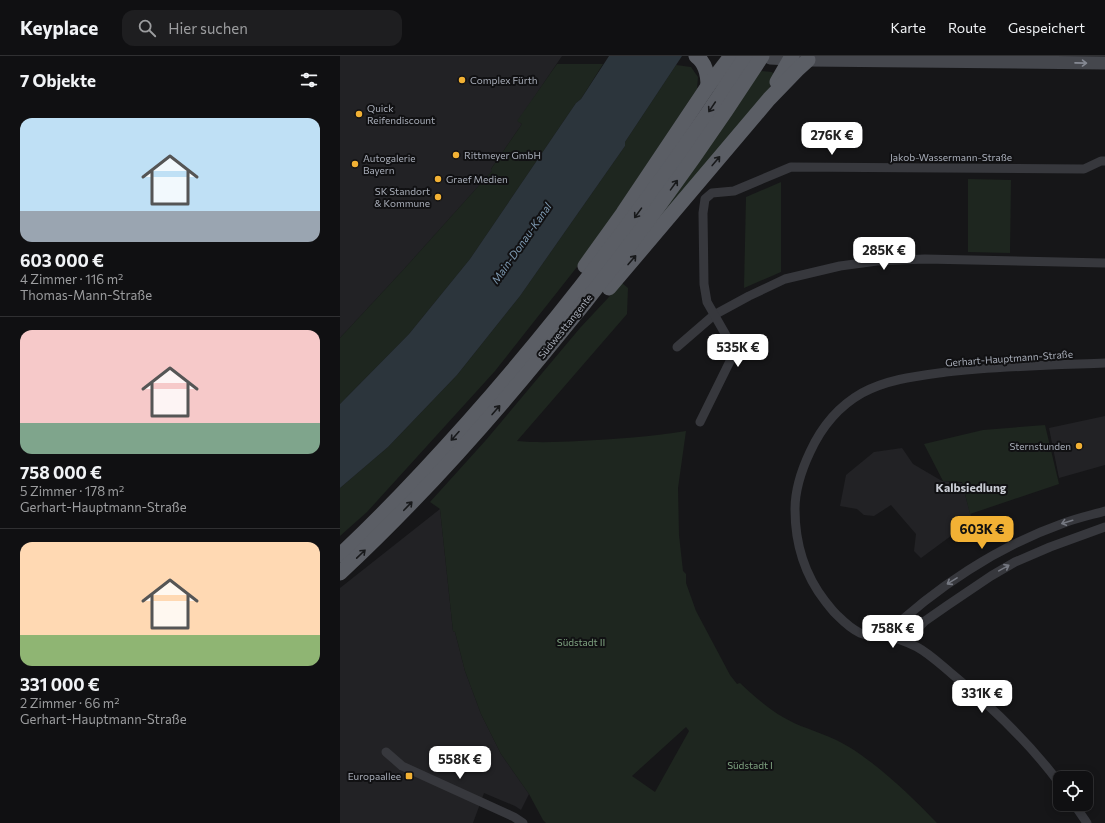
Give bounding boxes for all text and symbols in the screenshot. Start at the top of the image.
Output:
search box [122,10,402,46]
text: Keyplace [20,16,98,39]
icon: search [136,17,158,39]
text: Hier suchen [168,19,248,37]
text: Karte [891,19,926,36]
text: Route [948,19,986,36]
text: Gespeichert [1008,19,1085,36]
one-way arrow [1074,59,1087,67]
icon: filters [298,69,320,91]
text: 7 Objekte [20,70,96,91]
place label: Complex Fürth [470,74,538,86]
marker: Complex Fürth [457,75,467,85]
one-way arrow [708,101,716,112]
place label: Quick Reifendiscount [367,102,435,126]
marker: Quick Reifendiscount [354,109,364,119]
pin: 276K € [799,122,865,156]
text: 276K € [810,127,854,143]
icon: home [134,144,206,216]
place label: Rittmeyer GmbH [464,149,541,161]
marker: Rittmeyer GmbH [451,150,461,160]
street label: Jakob-Wassermann-Straße [890,151,1012,163]
place label: Autogalerie Bayern [363,152,416,176]
one-way arrow [712,156,721,167]
marker: Autogalerie Bayern [350,159,360,169]
place label: Graef Medien [446,173,508,185]
marker: Graef Medien [433,174,443,184]
one-way arrow [670,180,678,191]
place label: SK Standort & Kommune [374,185,430,209]
marker: SK Standort & Kommune [433,192,443,202]
water label: Main-Donau-Kanal [488,200,554,286]
one-way arrow [634,208,642,219]
pin: 285K € [851,237,917,271]
text: 285K € [862,242,906,258]
text: 603 000 € [20,250,104,271]
one-way arrow [628,255,637,266]
text: 4 Zimmer · 116 m² [20,271,123,287]
text: Thomas-Mann-Straße [20,287,152,303]
street label: Südwesttangente [535,291,595,361]
pin: 535K € [705,334,771,368]
text: 535K € [716,339,760,355]
street label: Gerhart-Hauptmann-Straße [945,348,1073,368]
icon: home [134,356,206,428]
one-way arrow [491,405,500,415]
one-way arrow [451,431,460,441]
place label: Sternstunden [1009,440,1071,452]
marker: Sternstunden [1074,441,1084,451]
text: 758 000 € [20,462,102,483]
district label: Kalbsiedlung [936,480,1007,494]
text: 5 Zimmer · 178 m² [20,483,124,499]
text: Gerhart-Hauptmann-Straße [20,499,187,515]
one-way arrow [403,501,413,511]
pin: 603K € [949,516,1015,550]
one-way arrow [1061,519,1074,526]
text: 603K € [960,521,1004,537]
one-way arrow [356,549,366,558]
one-way arrow [998,564,1010,572]
icon: home [134,568,206,640]
one-way arrow [947,577,958,585]
pin: 758K € [860,615,926,649]
text: 758K € [871,620,915,636]
park label: Südstadt II [557,636,605,648]
text: 331 000 € [20,674,100,695]
pin: 331K € [949,680,1015,714]
text: 331K € [961,685,1003,701]
text: 2 Zimmer · 66 m² [20,695,119,711]
text: Gerhart-Hauptmann-Straße [20,711,187,727]
pin: 558K € [427,746,493,780]
text: 558K € [438,751,482,767]
park label: Südstadt I [727,759,773,771]
place label: Europaallee [348,770,401,782]
marker: Europaallee [404,771,414,781]
map controls [1053,771,1093,811]
button: locate [1053,771,1093,811]

